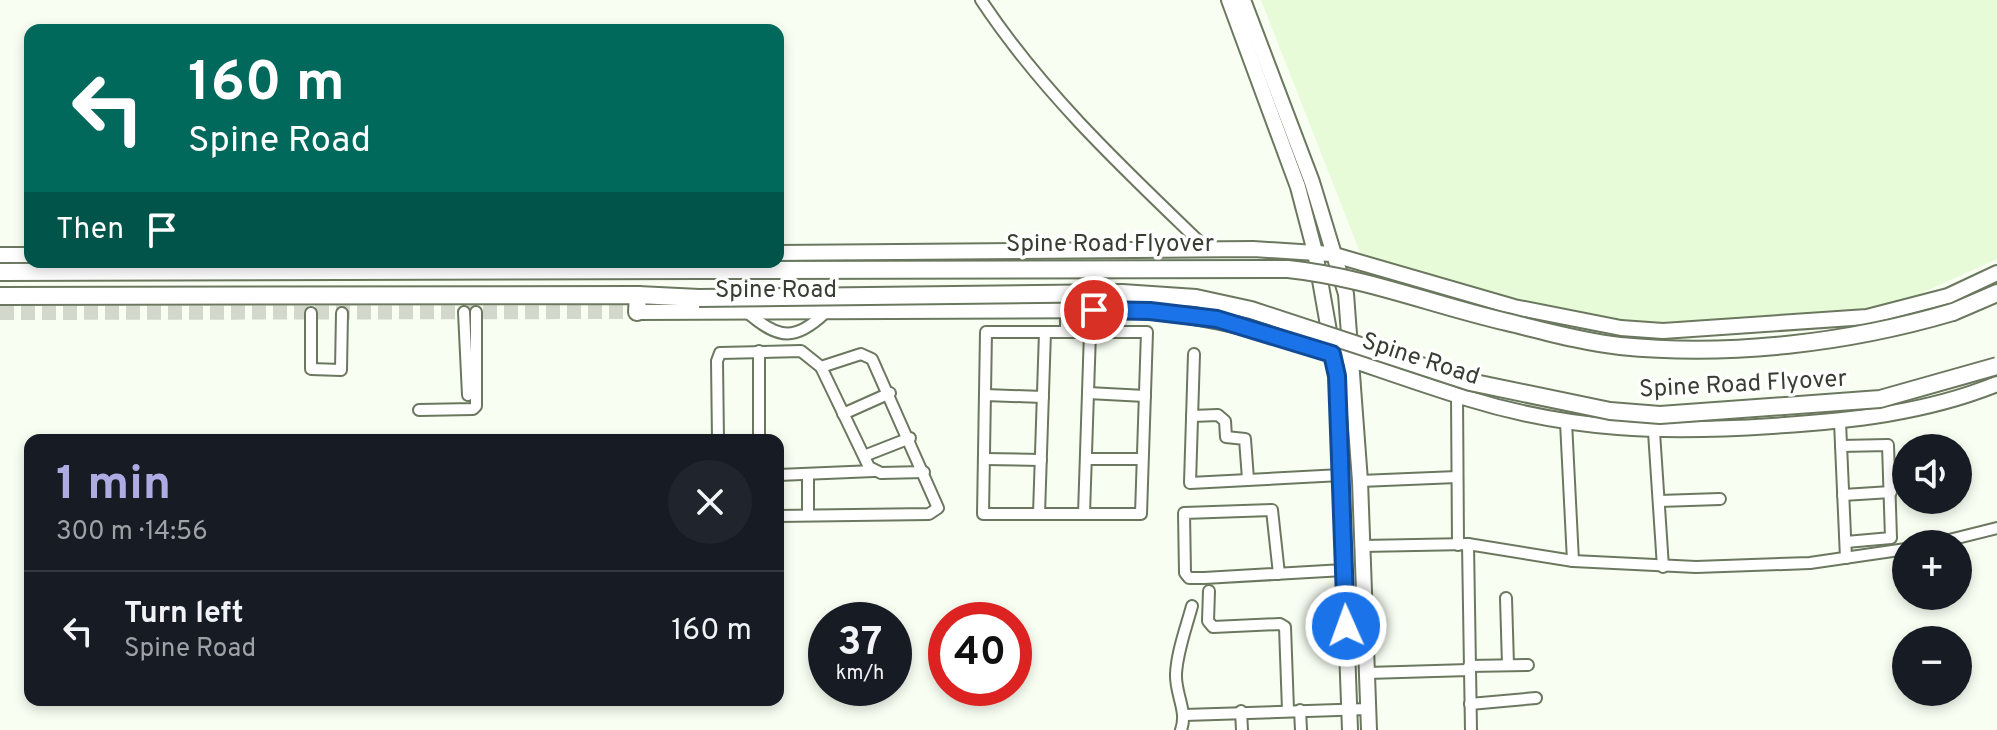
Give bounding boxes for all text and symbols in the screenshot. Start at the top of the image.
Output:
text: 160 m [188,50,345,120]
icon: left [56,56,160,160]
text: Spine Road [188,119,371,165]
icon: arrive [140,208,184,252]
text: Then [56,212,124,249]
street label: Spine Road Flyover [1006,230,1214,260]
street label: Spine Road [715,276,837,306]
pin [1060,276,1128,344]
icon: arrive [1072,288,1116,332]
street label: Spine Road [1358,327,1483,393]
street label: Spine Road Flyover [1638,365,1848,405]
map controls [1892,434,1972,706]
button: sound [1892,434,1972,514]
text: 1 min [56,456,171,516]
button: close [668,460,752,544]
text: 300 m · 14:56 [56,516,208,549]
button: + [1892,530,1972,610]
position arrow [1304,584,1388,668]
text: Turn left [124,596,244,633]
speed limit sign: 40 [928,602,1032,706]
icon: left [56,609,100,653]
text: 160 m [671,613,752,650]
text: 37 [838,619,882,669]
button: − [1892,626,1972,706]
text: Spine Road [124,633,256,666]
text: km/h [836,661,884,687]

